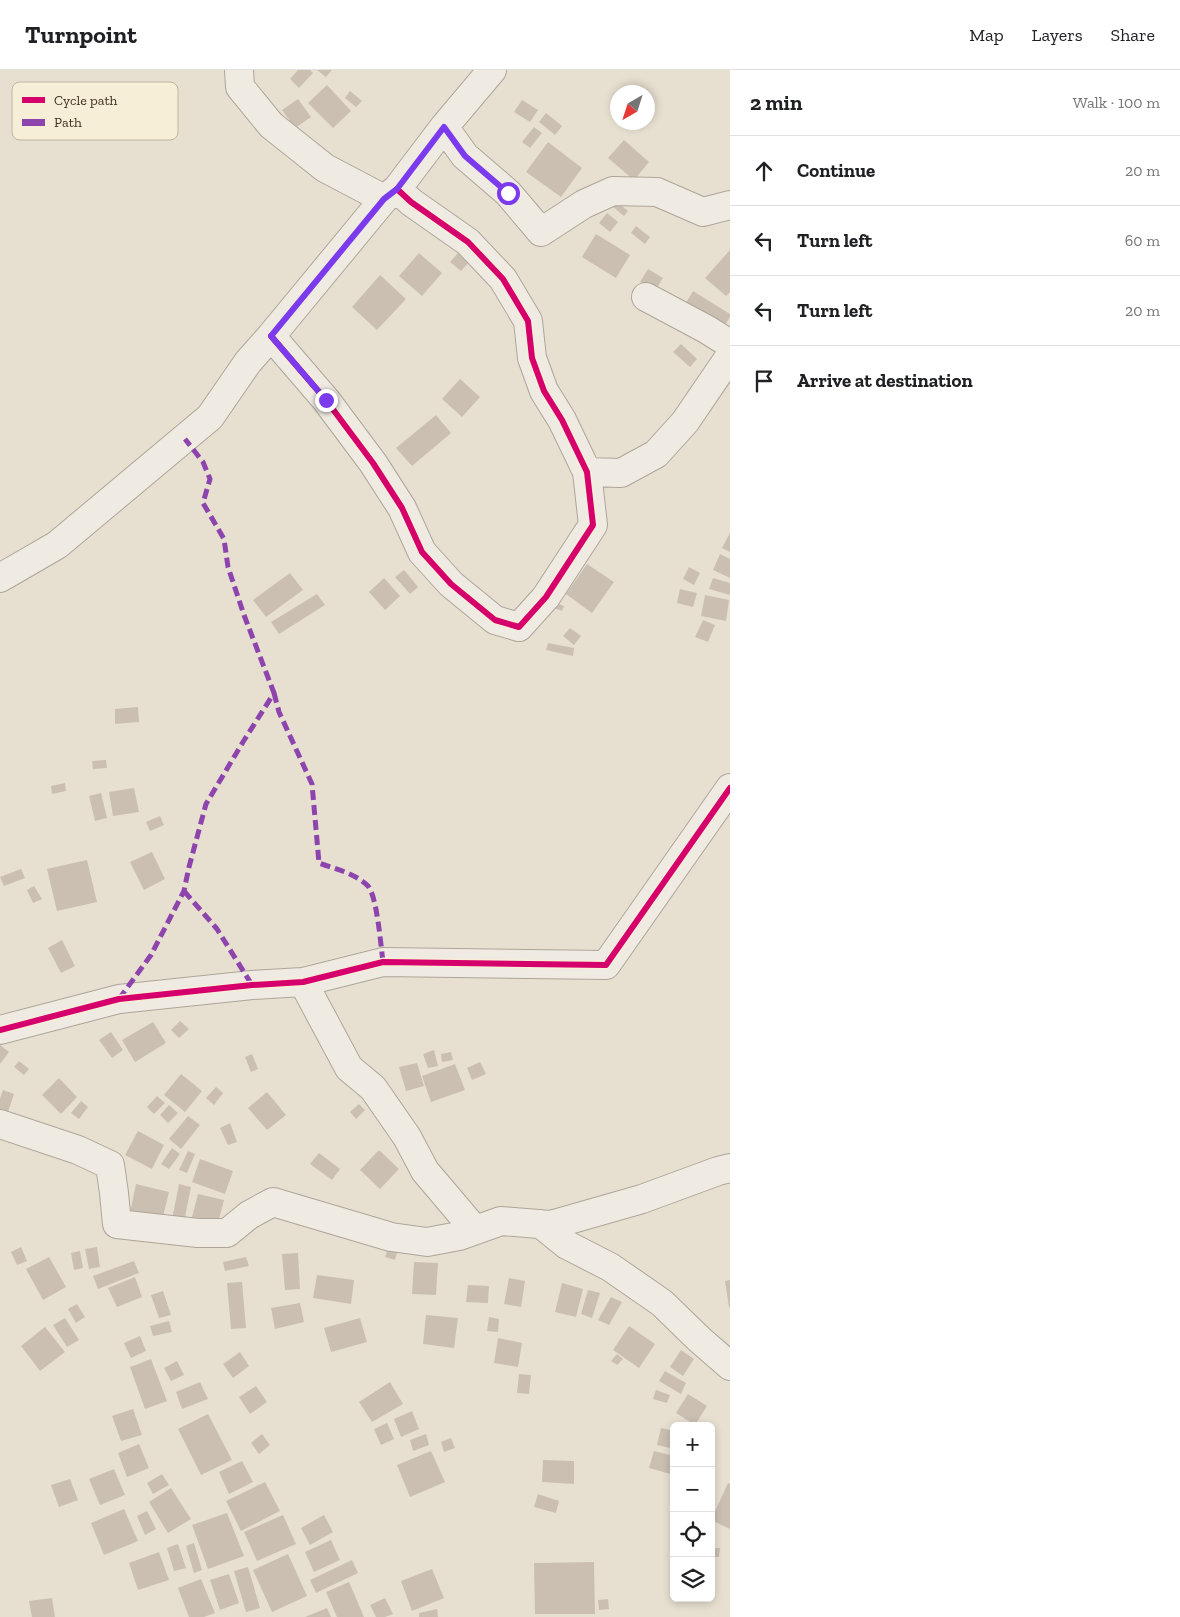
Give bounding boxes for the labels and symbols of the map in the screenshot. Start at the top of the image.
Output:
legend [12,82,178,140]
north arrow [610,85,655,130]
text: Cycle path [54,92,118,109]
text: Path [54,114,82,131]
route start [497,182,520,205]
route end [315,389,338,412]

